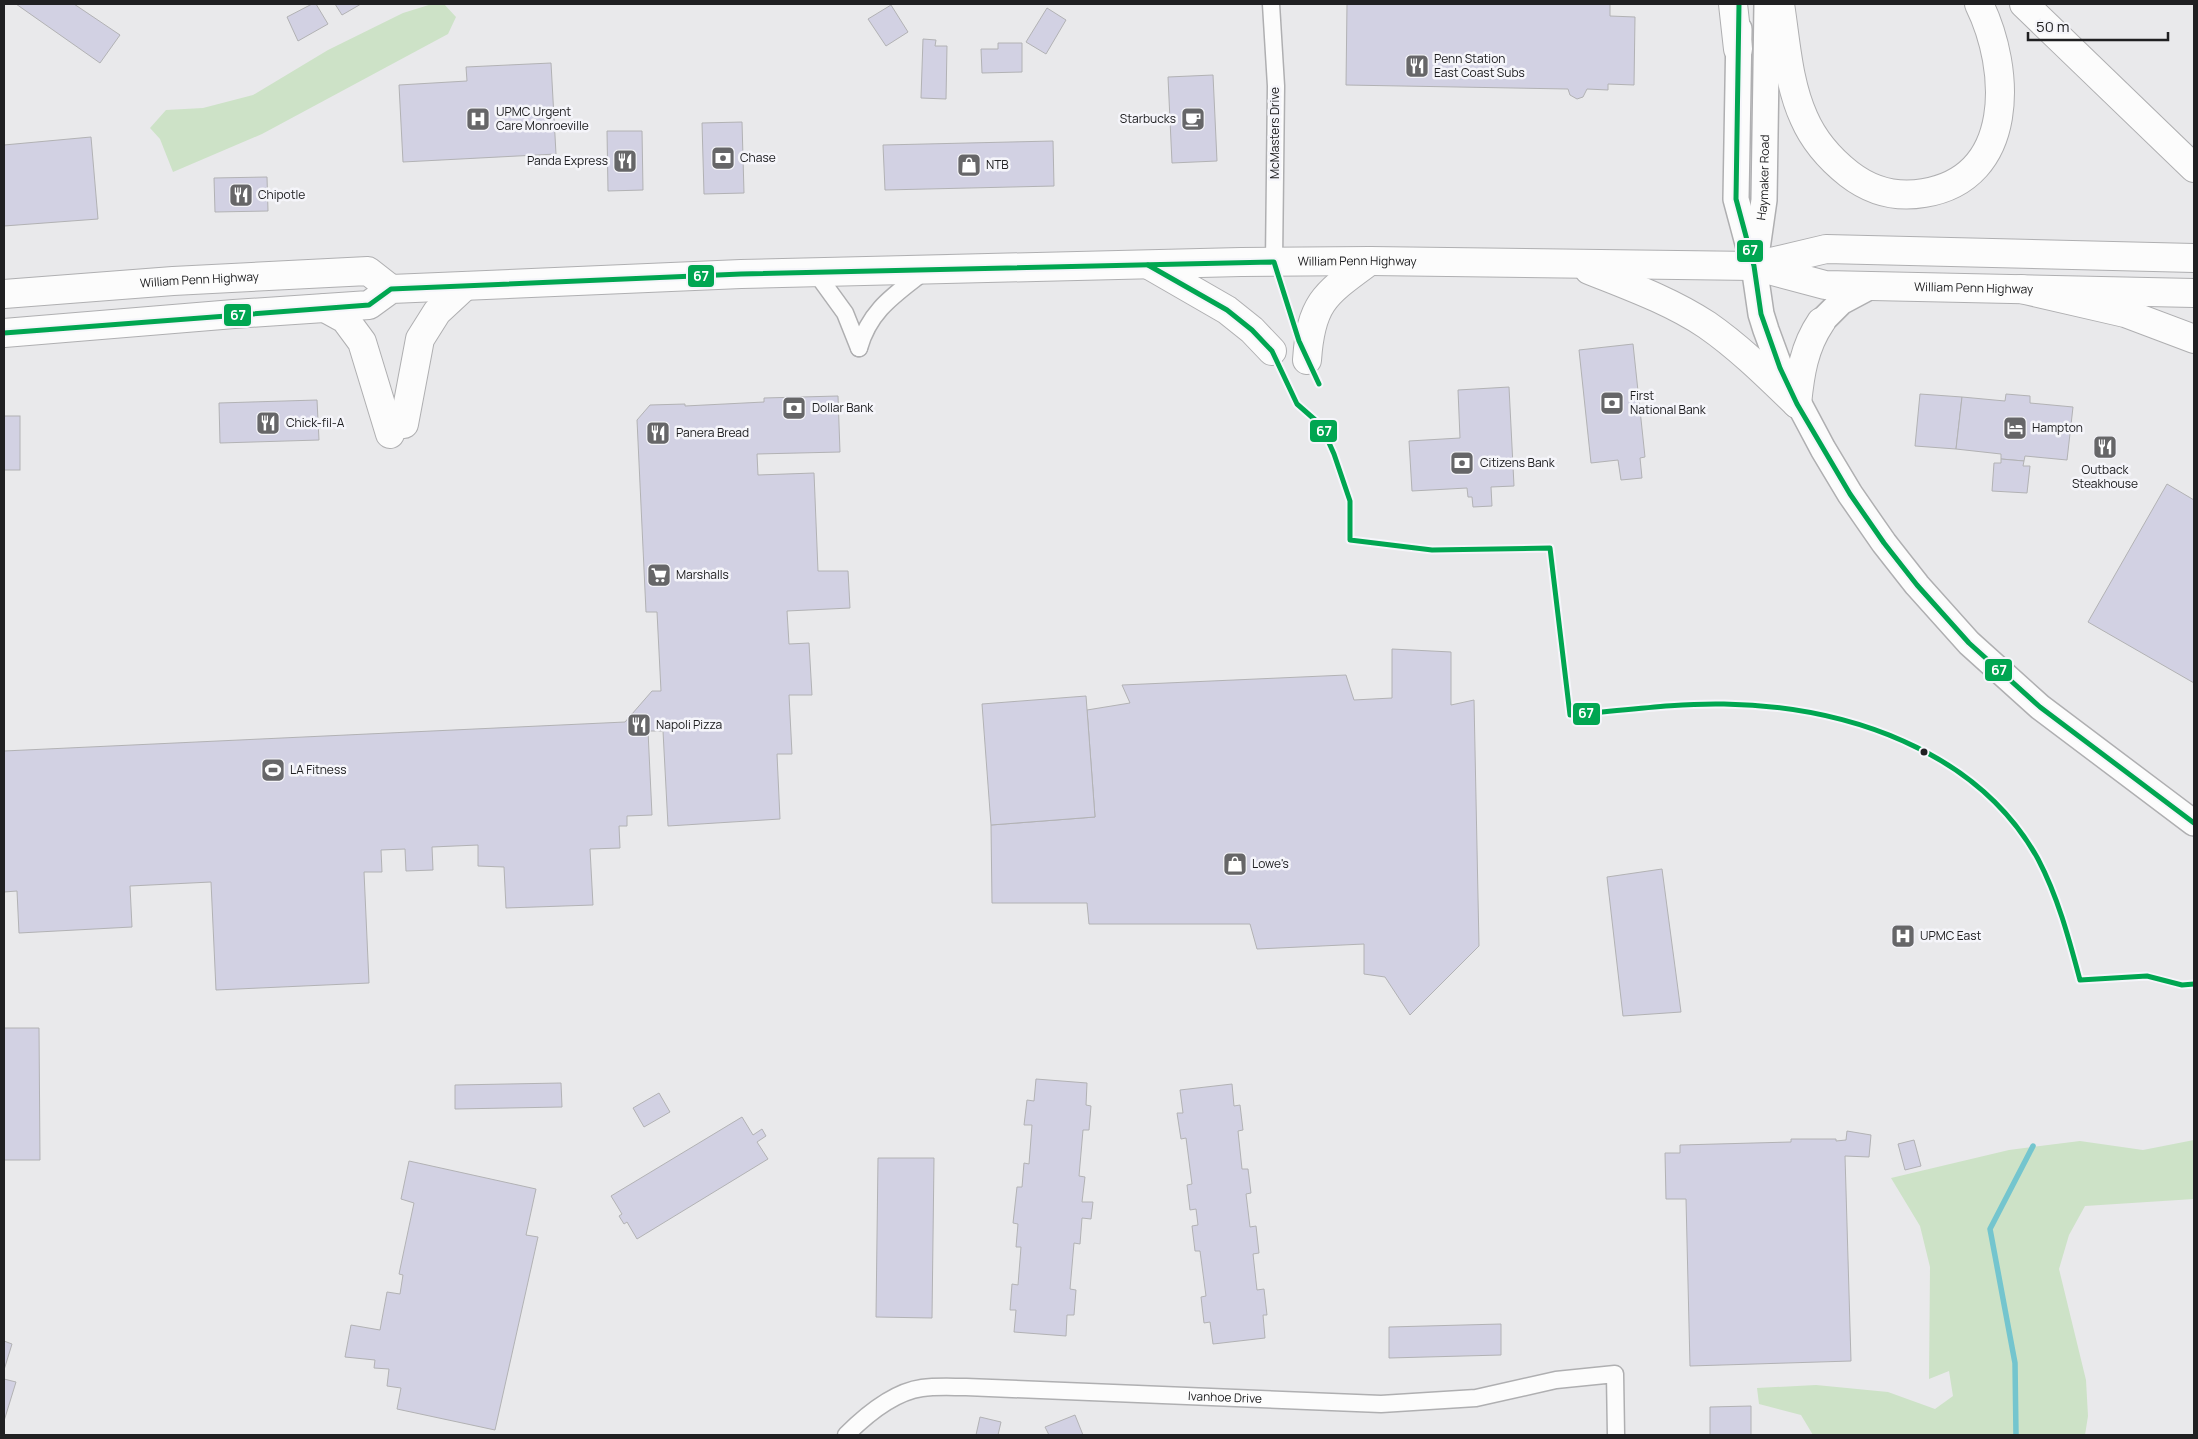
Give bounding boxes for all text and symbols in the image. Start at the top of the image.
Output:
scale bar [2028,10,2168,42]
text: 50 m [2036,16,2070,37]
place label: Penn Station East Coast Subs [1434,50,1525,81]
restaurant icon: Penn Station East Coast Subs [1404,53,1430,79]
street label: McMasters Drive [1266,87,1283,179]
place label: UPMC Urgent Care Monroeville [496,103,589,134]
hospital icon: UPMC Urgent Care Monroeville [465,106,491,132]
cafe icon: Starbucks [1180,106,1206,132]
place label: Starbucks [1120,110,1176,127]
street label: Haymaker Road [1752,135,1773,221]
bank icon: Chase [710,145,736,171]
restaurant icon: Panda Express [612,148,638,174]
place label: Chase [740,149,776,166]
place label: Panda Express [527,152,608,169]
shop icon: NTB [956,152,982,178]
place label: NTB [986,156,1009,173]
restaurant icon: Chipotle [228,182,254,208]
place label: Chipotle [258,186,305,203]
line badge: 67 [1736,239,1764,263]
text: 67 [1742,240,1758,259]
street label: William Penn Highway [1298,252,1418,270]
line badge: 67 [687,264,715,288]
text: 67 [693,266,709,285]
street label: William Penn Highway [139,268,260,292]
street label: William Penn Highway [1914,278,2034,298]
line badge: 67 [223,303,252,327]
text: 67 [230,305,246,324]
place label: First National Bank [1630,387,1707,418]
bank icon: First National Bank [1599,390,1625,416]
bank icon: Dollar Bank [781,395,807,421]
place label: Dollar Bank [812,399,874,416]
restaurant icon: Chick-fil-A [255,410,281,436]
place label: Chick-fil-A [286,414,345,431]
hotel icon: Hampton [2002,415,2028,441]
line badge: 67 [1309,419,1338,443]
place label: Hampton [2032,419,2083,436]
restaurant icon: Panera Bread [645,420,671,446]
text: 67 [1316,421,1332,440]
place label: Panera Bread [676,424,749,441]
restaurant icon: Outback Steakhouse [2092,434,2118,460]
bank icon: Citizens Bank [1449,450,1475,476]
place label: Citizens Bank [1480,454,1556,471]
place label: Outback Steakhouse [2072,461,2138,492]
supermarket icon: Marshalls [646,562,672,588]
place label: Marshalls [676,566,729,583]
line badge: 67 [1984,658,2013,682]
text: 67 [1991,660,2007,679]
line badge: 67 [1572,702,1601,726]
text: 67 [1578,703,1594,722]
restaurant icon: Napoli Pizza [626,712,652,738]
place label: Napoli Pizza [656,716,722,733]
unlabelled marker [1919,747,1929,757]
sports icon: LA Fitness [260,757,286,783]
place label: LA Fitness [290,761,346,778]
shop icon: Lowe's [1222,851,1248,877]
place label: Lowe's [1252,855,1289,872]
hospital icon: UPMC East [1890,923,1916,949]
place label: UPMC East [1920,927,1982,944]
street label: Ivanhoe Drive [1188,1387,1262,1407]

